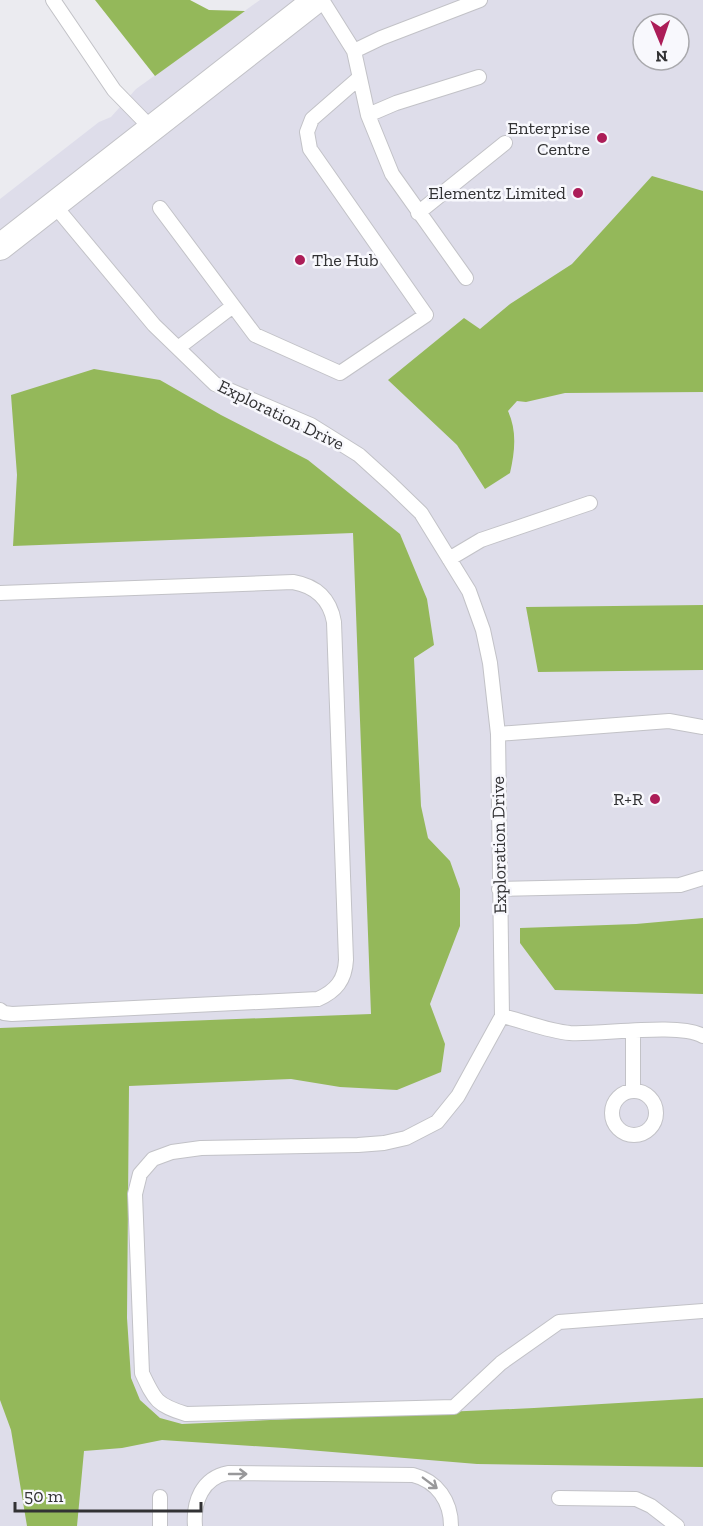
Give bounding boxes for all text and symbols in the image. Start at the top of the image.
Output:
north arrow [631,12,691,72]
text: N [655,47,668,66]
place label: Enterprise Centre [508,117,590,160]
marker: Enterprise Centre [595,131,609,145]
place label: Elementz Limited [428,182,566,204]
marker: Elementz Limited [571,186,585,200]
place label: The Hub [312,249,379,271]
marker: The Hub [293,253,307,267]
street label: Exploration Drive [214,375,348,455]
street label: Exploration Drive [487,776,511,914]
place label: R+R [613,788,643,810]
marker: R+R [648,792,662,806]
one-way arrow [227,1468,247,1480]
scale bar [15,1475,201,1513]
one-way arrow [422,1477,438,1490]
text: 50 m [24,1485,64,1507]

